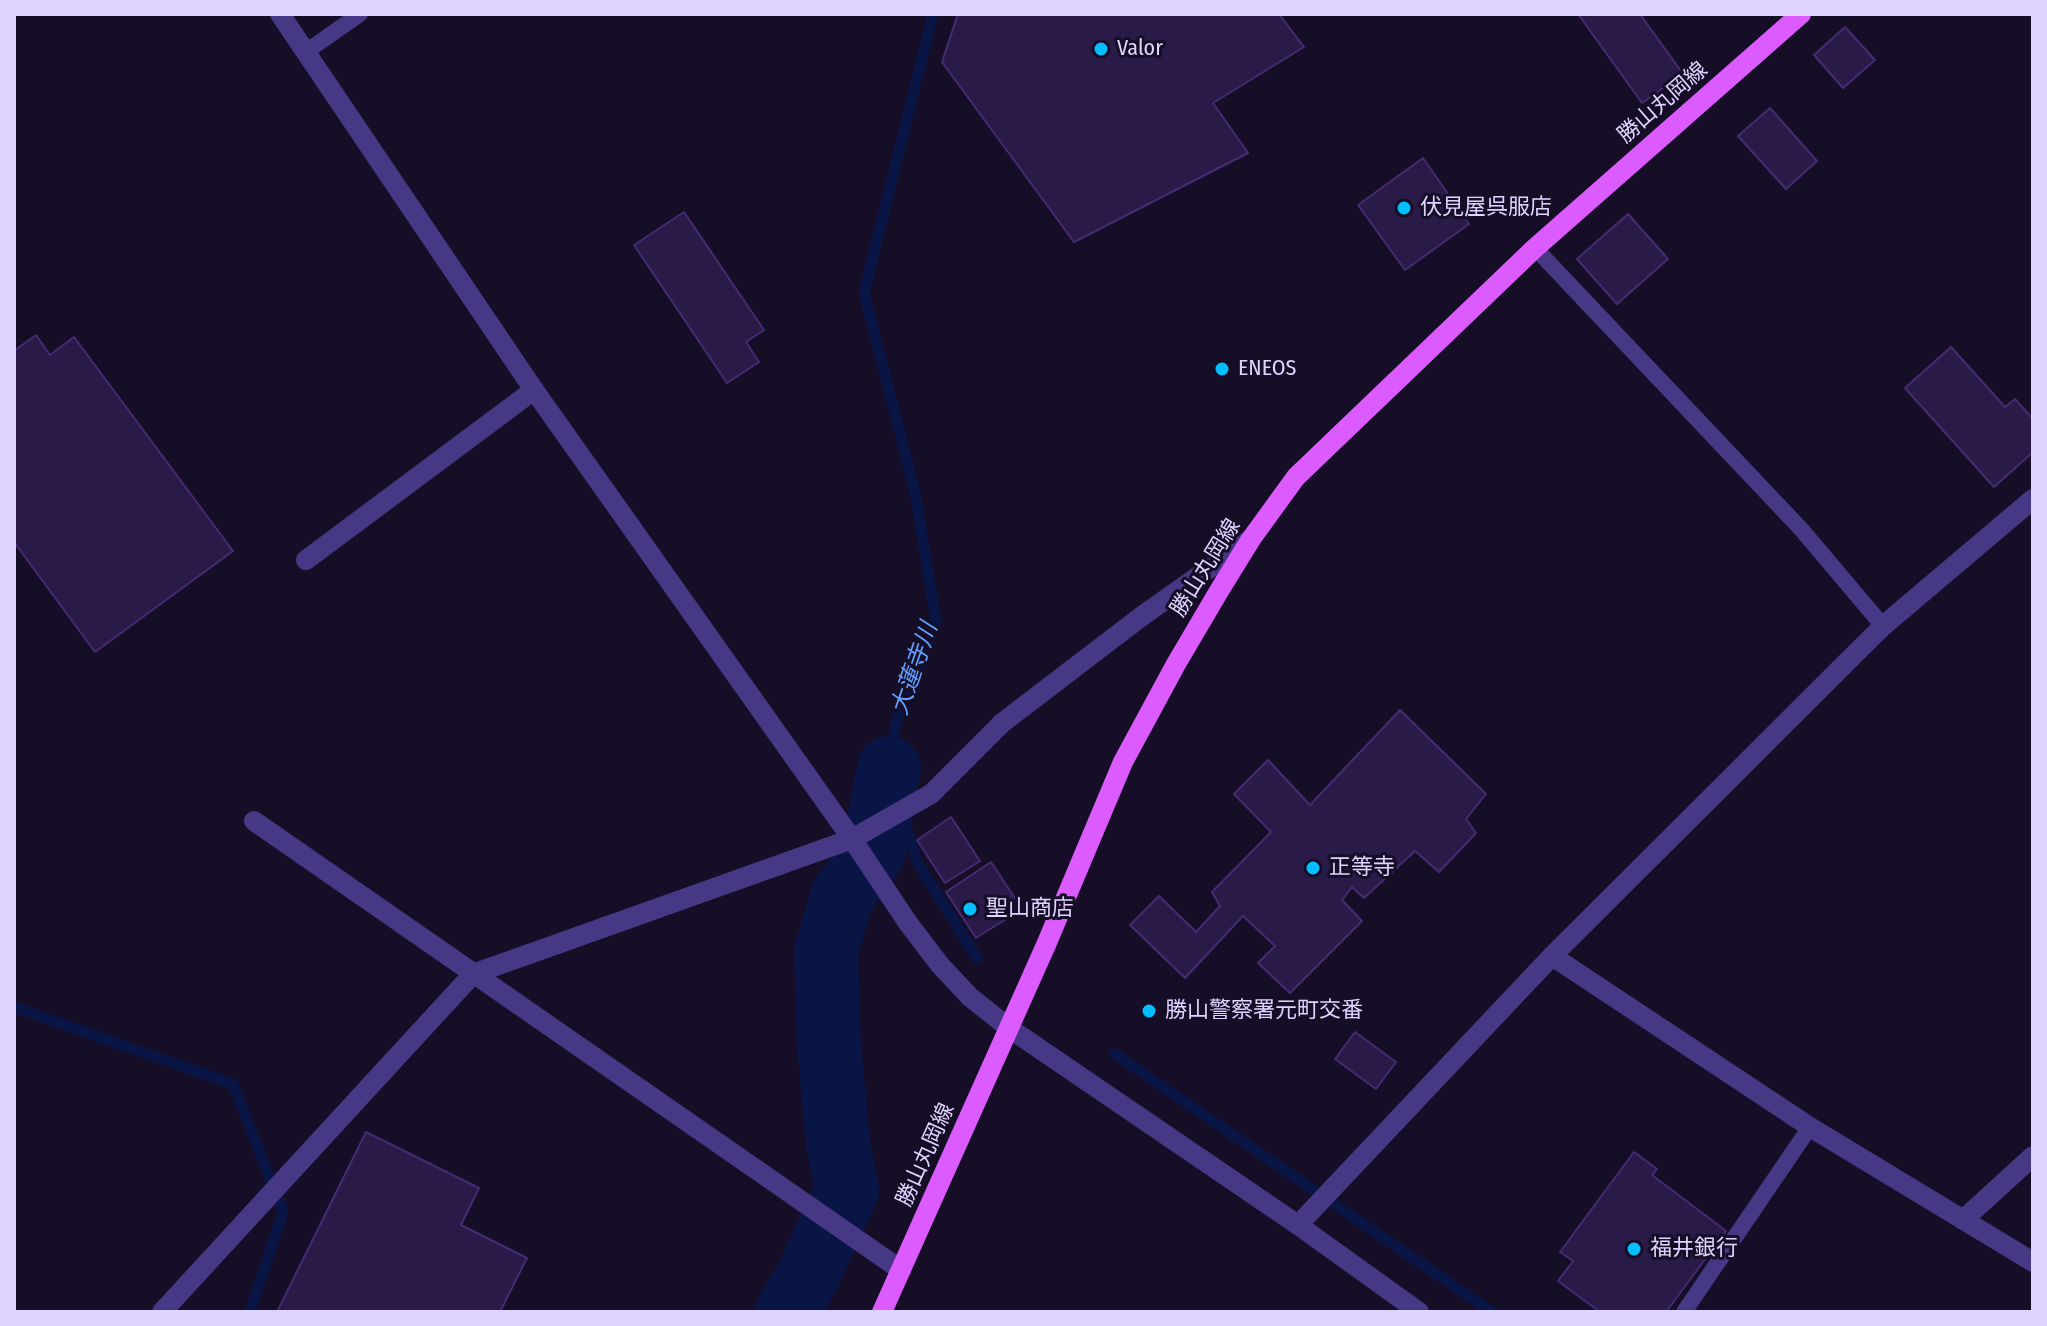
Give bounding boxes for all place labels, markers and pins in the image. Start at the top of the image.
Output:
place label: Valor [1117,36,1163,62]
marker: Valor [1092,40,1110,58]
place label: 伏見屋呉服店 [1420,195,1552,221]
marker: 伏見屋呉服店 [1395,199,1413,217]
place label: ENEOS [1238,356,1296,382]
marker: ENEOS [1213,360,1231,378]
place label: 正等寺 [1329,855,1395,881]
marker: 正等寺 [1304,859,1322,877]
place label: 聖山商店 [986,896,1074,922]
marker: 聖山商店 [961,900,979,918]
place label: 勝山警察署元町交番 [1165,998,1363,1024]
marker: 勝山警察署元町交番 [1140,1002,1158,1020]
place label: 福井銀行 [1650,1236,1738,1262]
marker: 福井銀行 [1625,1240,1643,1258]

